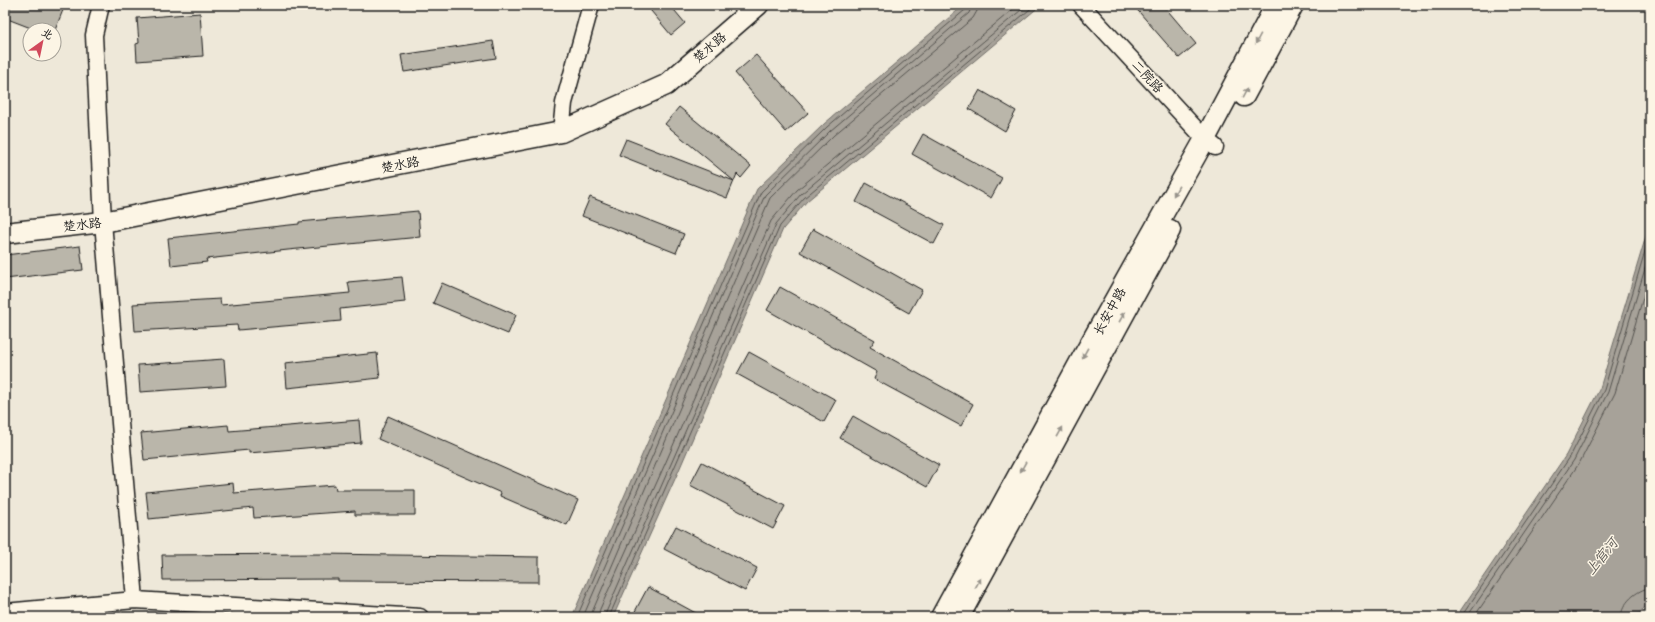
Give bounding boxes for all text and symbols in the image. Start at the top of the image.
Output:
north arrow [22,22,62,62]
text: 北 [39,25,56,42]
street label: 楚水路 [688,27,730,67]
one-way arrow [1255,34,1261,45]
street label: 二院路 [1128,56,1168,96]
one-way arrow [1242,87,1249,99]
street label: 楚水路 [379,151,421,177]
one-way arrow [1173,185,1180,197]
street label: 楚水路 [62,213,102,235]
street label: 长安中路 [1089,284,1129,338]
one-way arrow [1119,312,1126,323]
one-way arrow [1082,347,1089,359]
one-way arrow [1057,426,1064,437]
one-way arrow [1020,461,1026,473]
water label: 上官河 [1580,532,1623,578]
one-way arrow [975,577,981,589]

